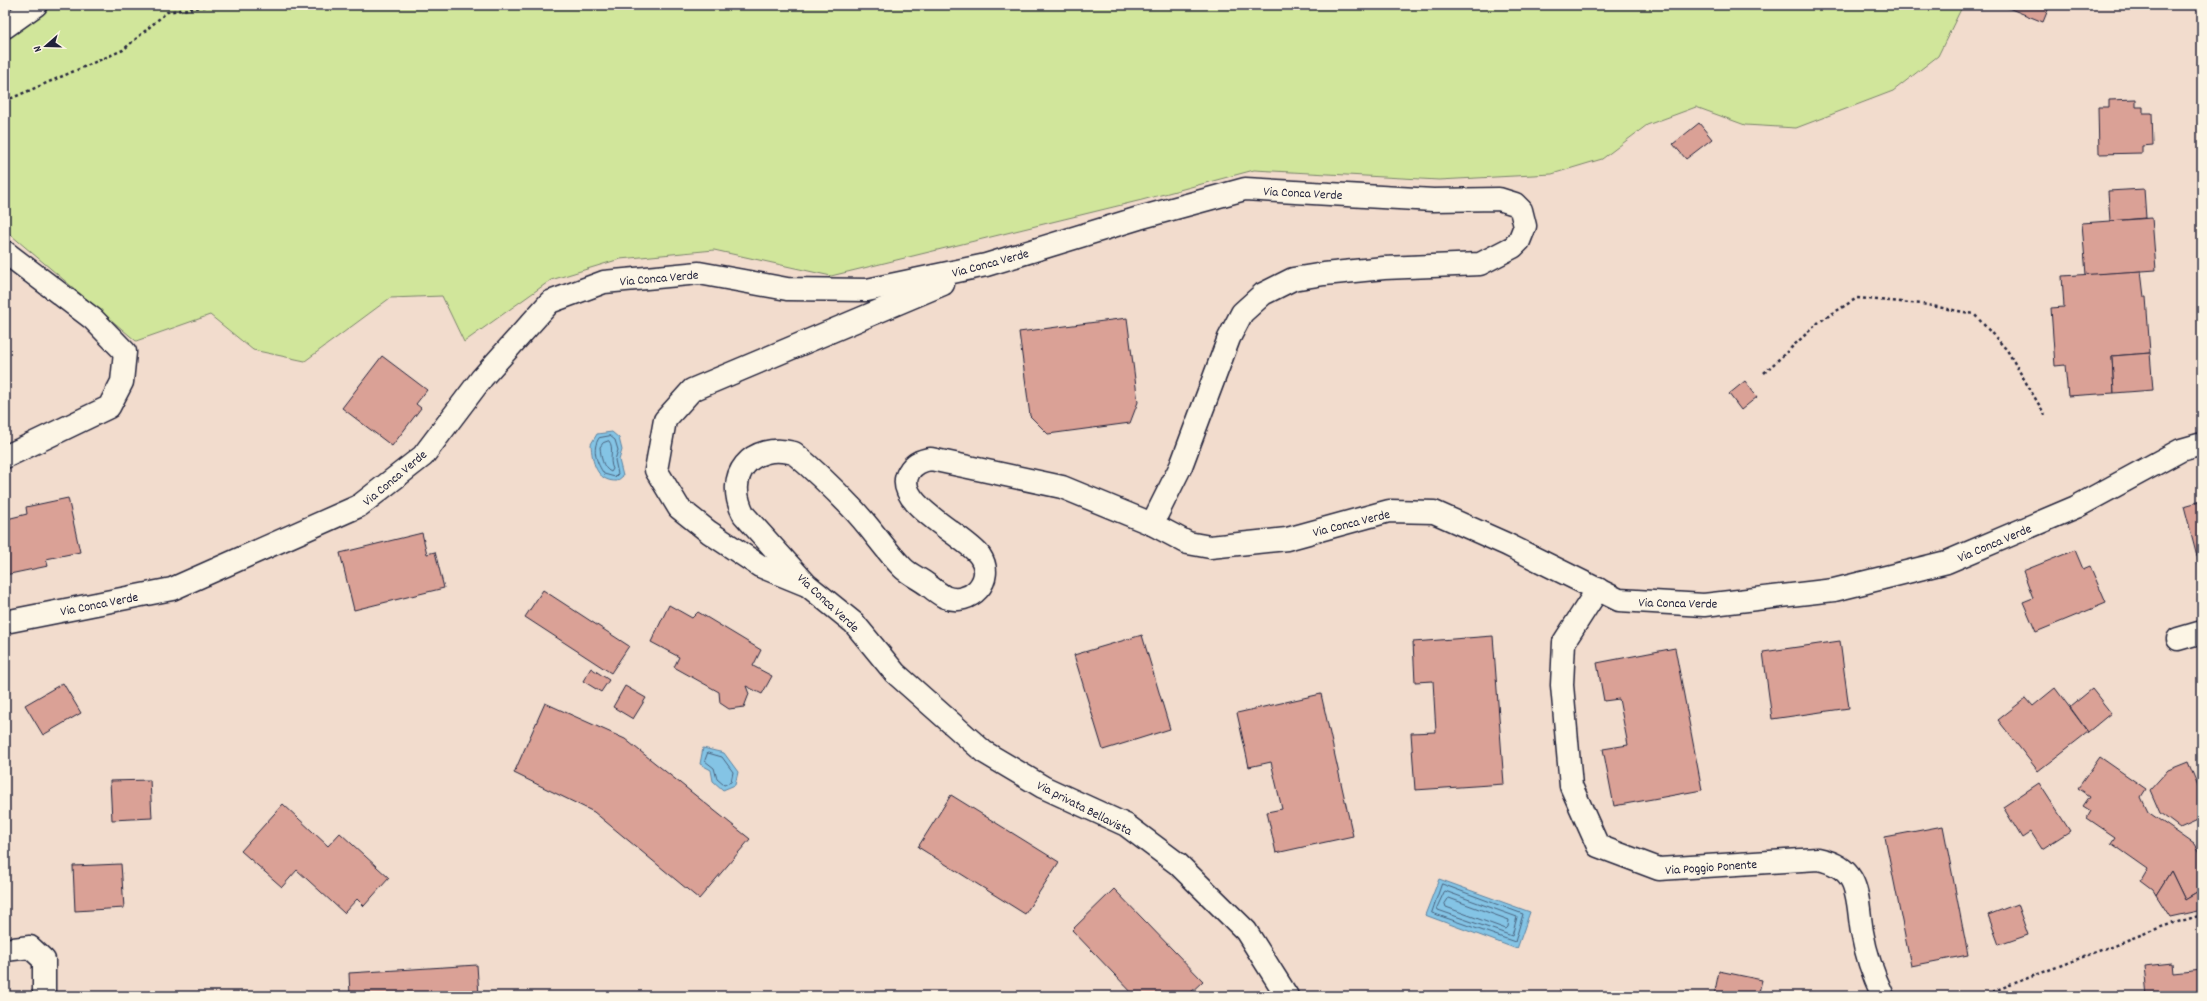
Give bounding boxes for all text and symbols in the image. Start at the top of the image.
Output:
north arrow [26,26,66,66]
text: N [30,43,47,54]
street label: Via Conca Verde [1263,183,1343,206]
street label: Via Conca Verde [950,245,1031,284]
street label: Via Conca Verde [619,267,700,292]
street label: Via Conca Verde [359,446,432,512]
street label: Via Conca Verde [1311,506,1392,543]
street label: Via Conca Verde [1955,520,2035,568]
street label: Via Conca Verde [792,570,863,638]
street label: Via Conca Verde [59,589,140,622]
street label: Via Conca Verde [1638,594,1718,615]
street label: Via privata Bellavista [1033,777,1136,842]
street label: Via Poggio Ponente [1665,856,1758,881]

